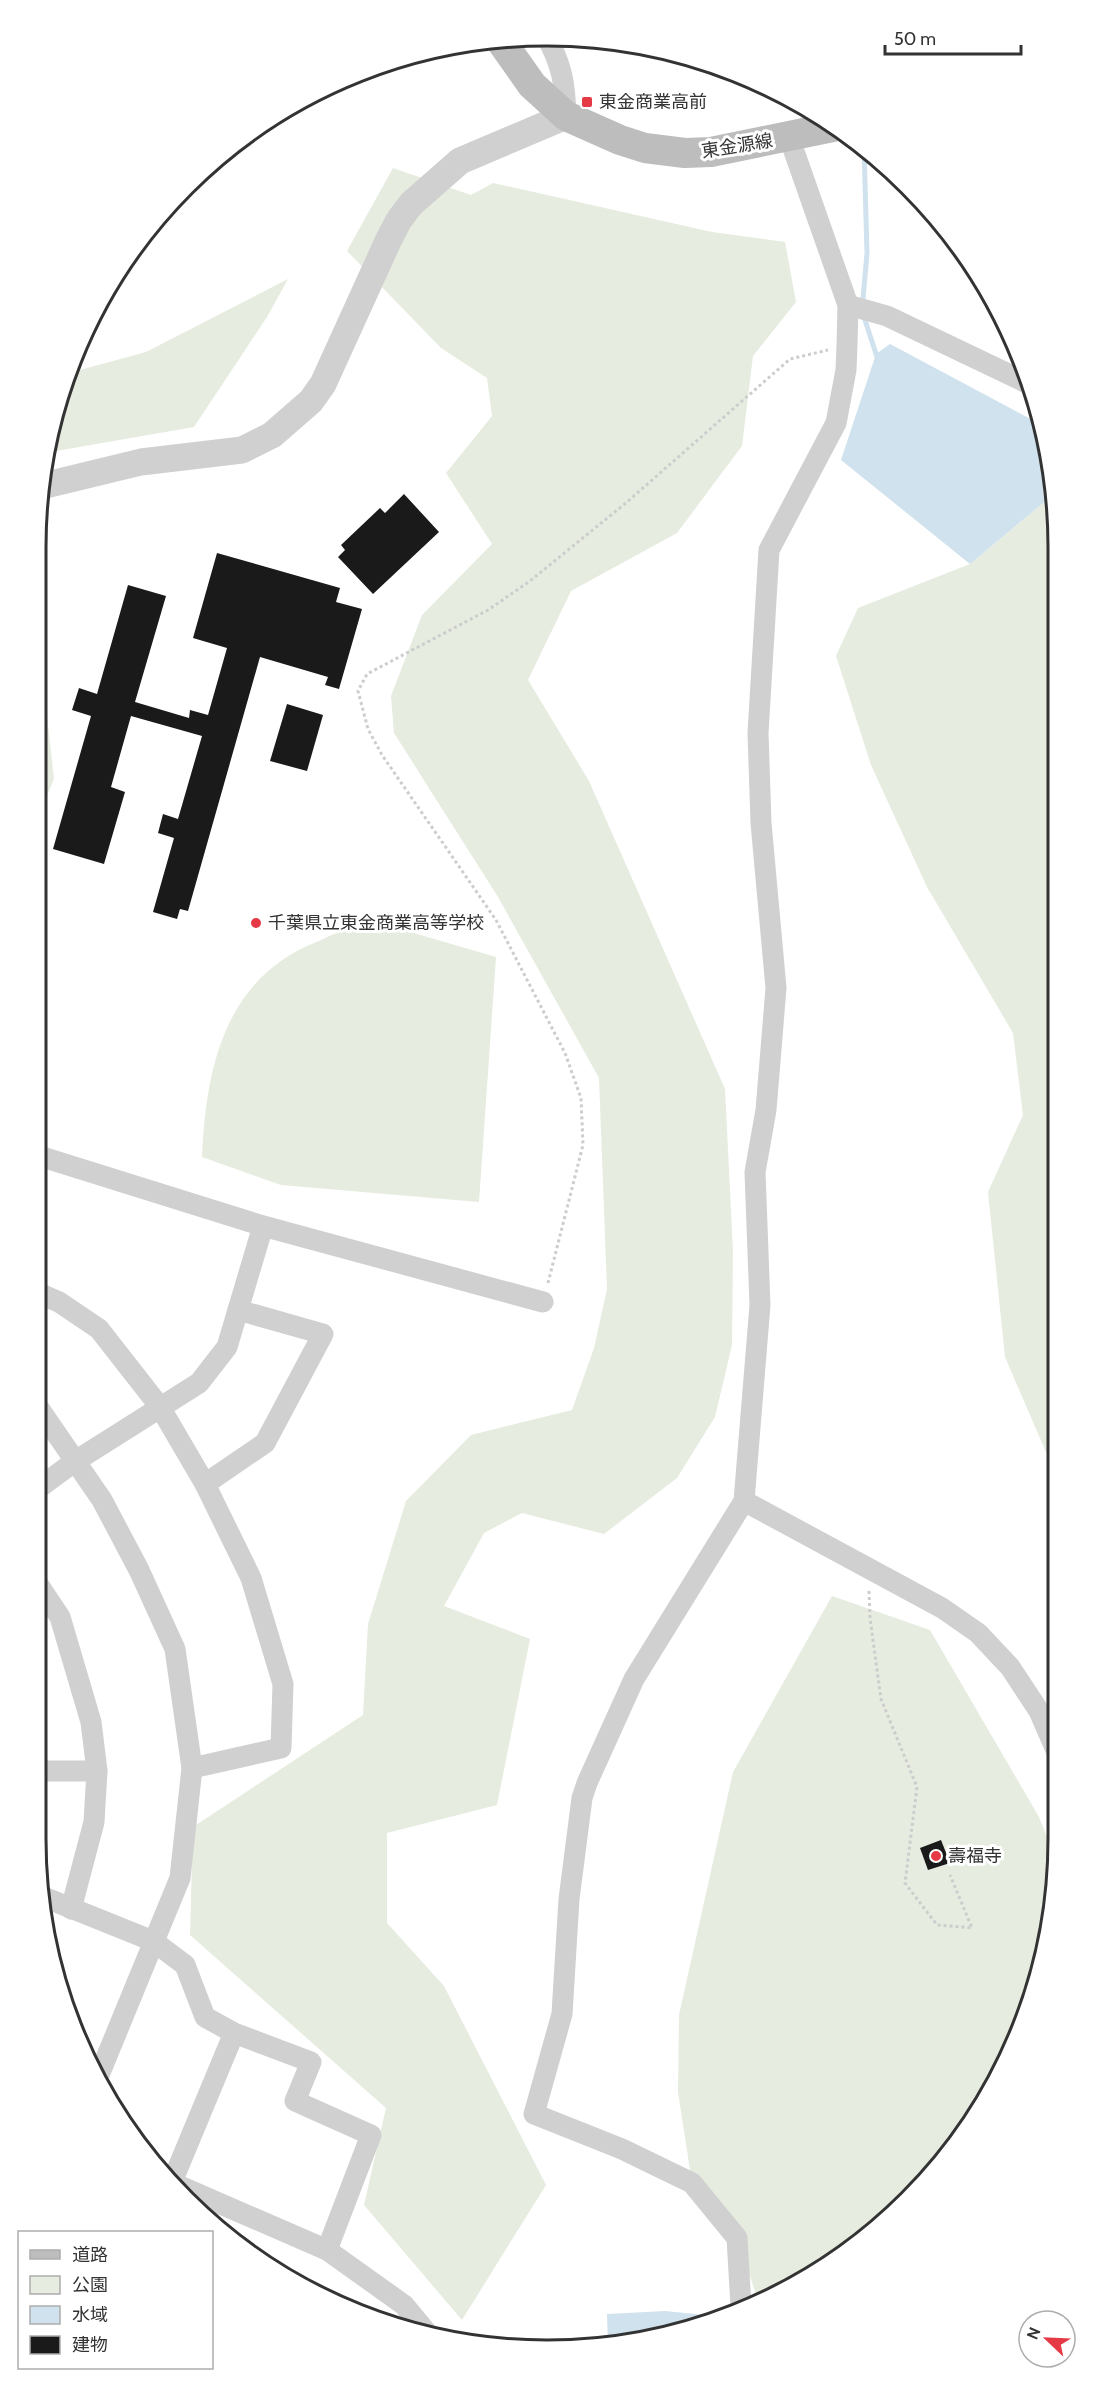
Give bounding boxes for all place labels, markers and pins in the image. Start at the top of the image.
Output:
place label: 東金商業高前 [599,91,707,113]
marker: 東金商業高前 [580,95,594,109]
place label: 千葉県立東金商業高等学校 [268,912,484,934]
marker: 千葉県立東金商業高等学校 [249,916,263,930]
place label: 壽福寺 [948,1845,1002,1867]
marker: 壽福寺 [929,1849,943,1863]

